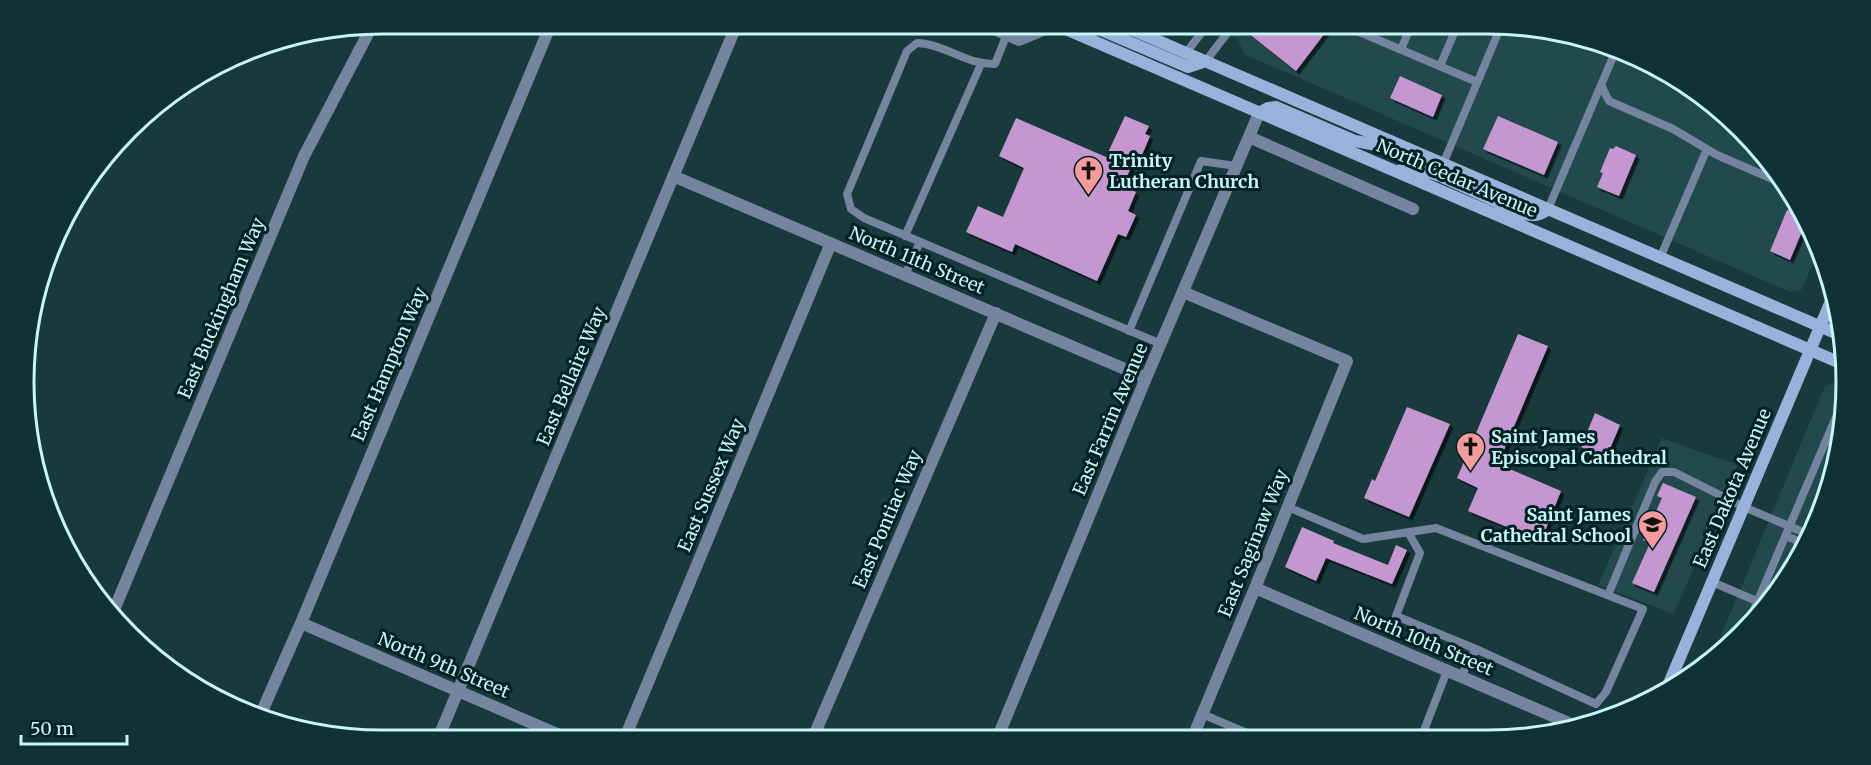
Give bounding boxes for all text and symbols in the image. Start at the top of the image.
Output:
street label: North Cedar Avenue [1373,134,1541,222]
place label: Trinity Lutheran Church [1109,149,1259,193]
church icon: Trinity Lutheran Church [1072,154,1104,196]
street label: East Buckingham Way [172,214,270,402]
street label: North 11th Street [846,221,988,299]
street label: East Hampton Way [346,283,432,444]
street label: East Bellaire Way [531,303,611,449]
street label: East Farrin Avenue [1068,339,1152,499]
street label: East Dakota Avenue [1688,405,1776,571]
street label: East Sussex Way [673,414,750,555]
place label: Saint James Episcopal Cathedral [1491,425,1667,469]
church icon: Saint James Episcopal Cathedral [1454,430,1486,472]
street label: East Pontiac Way [847,446,927,592]
street label: East Saginaw Way [1213,465,1293,620]
place label: Saint James Cathedral School [1481,503,1631,547]
school or university icon: Saint James Cathedral School [1636,508,1668,550]
street label: North 10th Street [1351,601,1497,681]
street label: North 9th Street [375,627,513,703]
scale bar [21,708,128,746]
text: 50 m [30,717,74,740]

